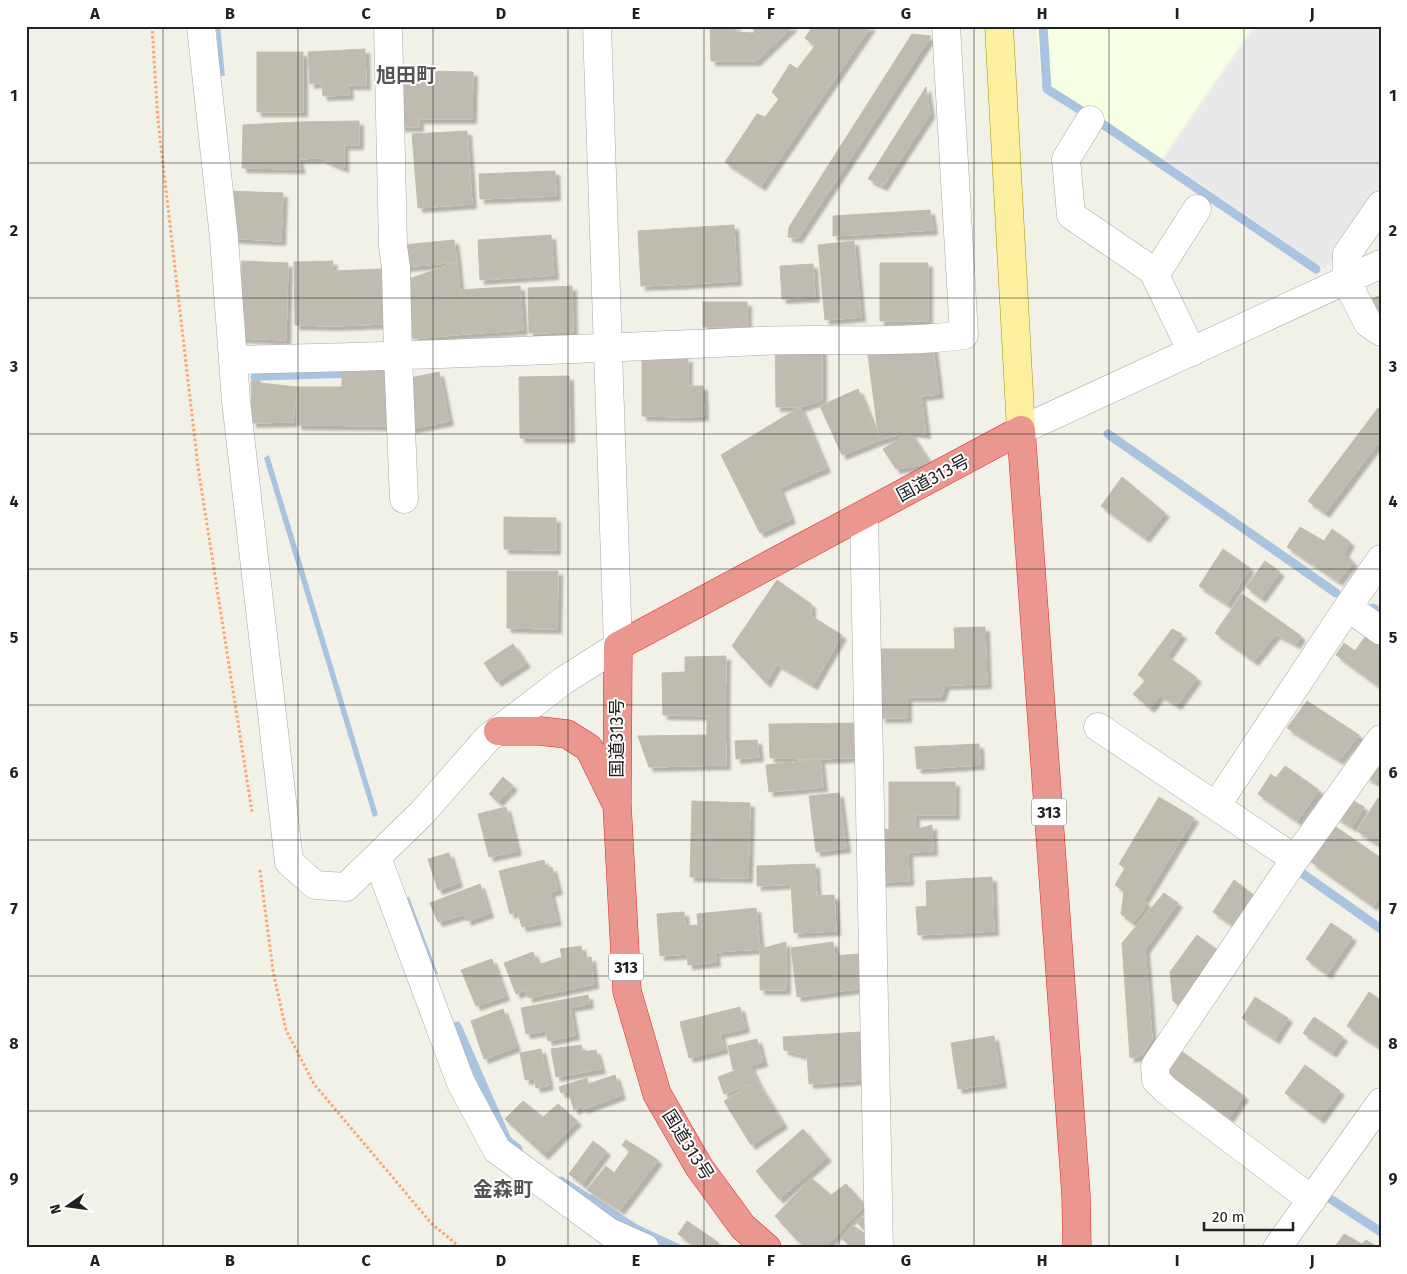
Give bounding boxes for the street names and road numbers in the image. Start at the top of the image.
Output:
street label: 国道313号 [893,450,973,506]
street label: 国道313号 [606,698,628,778]
road number: 313 [1032,799,1066,826]
road number: 313 [608,954,644,980]
street label: 国道313号 [658,1106,718,1184]

